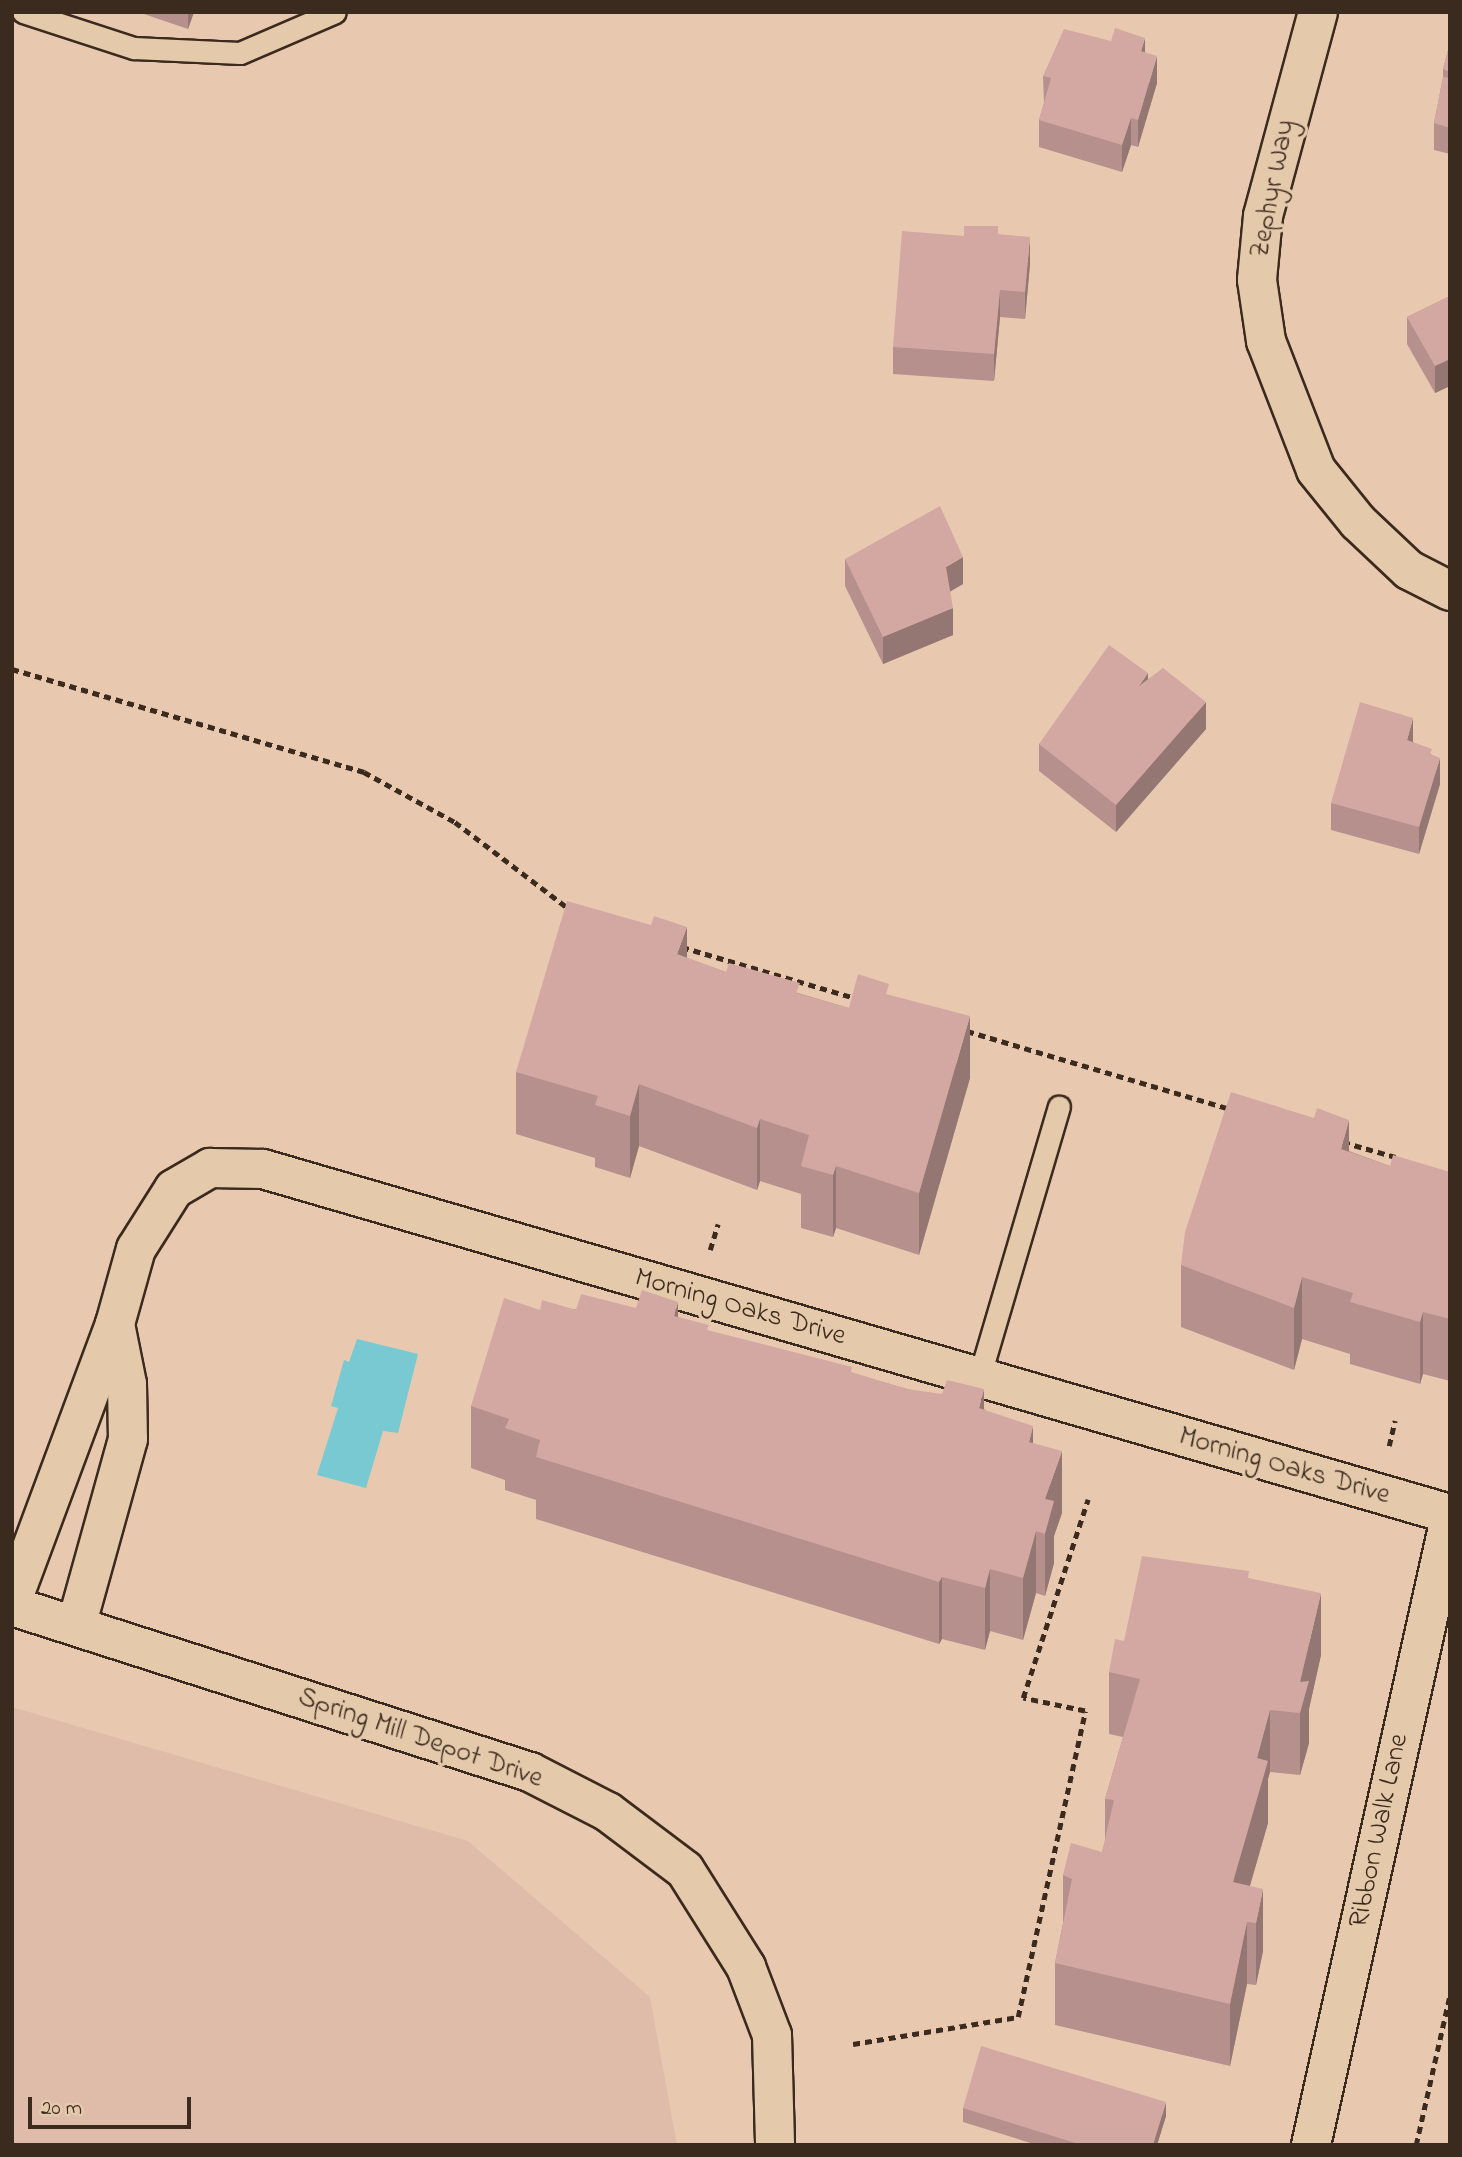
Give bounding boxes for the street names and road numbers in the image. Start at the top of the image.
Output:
street label: Zephyr Way [1244,117,1304,261]
street label: Morning Oaks Drive [631,1262,849,1354]
street label: Morning Oaks Drive [1175,1421,1393,1513]
street label: Spring Mill Depot Drive [293,1681,547,1797]
street label: Ribbon Walk Lane [1343,1731,1417,1931]

